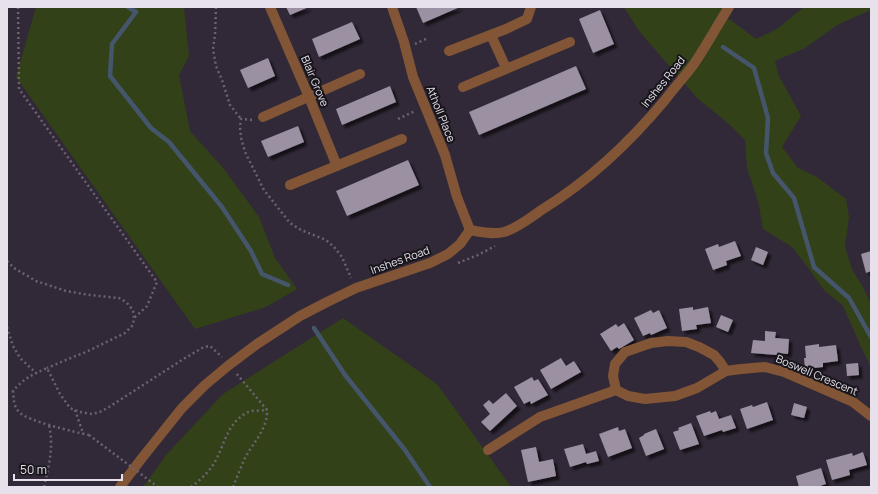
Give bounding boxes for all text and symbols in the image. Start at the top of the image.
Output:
street label: Blair Grove [298,53,333,109]
street label: Inshes Road [637,53,688,110]
street label: Atholl Place [423,84,460,145]
street label: Inshes Road [368,242,431,277]
street label: Boswell Crescent [774,350,861,399]
scale bar [14,456,122,482]
text: 50 m [20,461,47,478]

